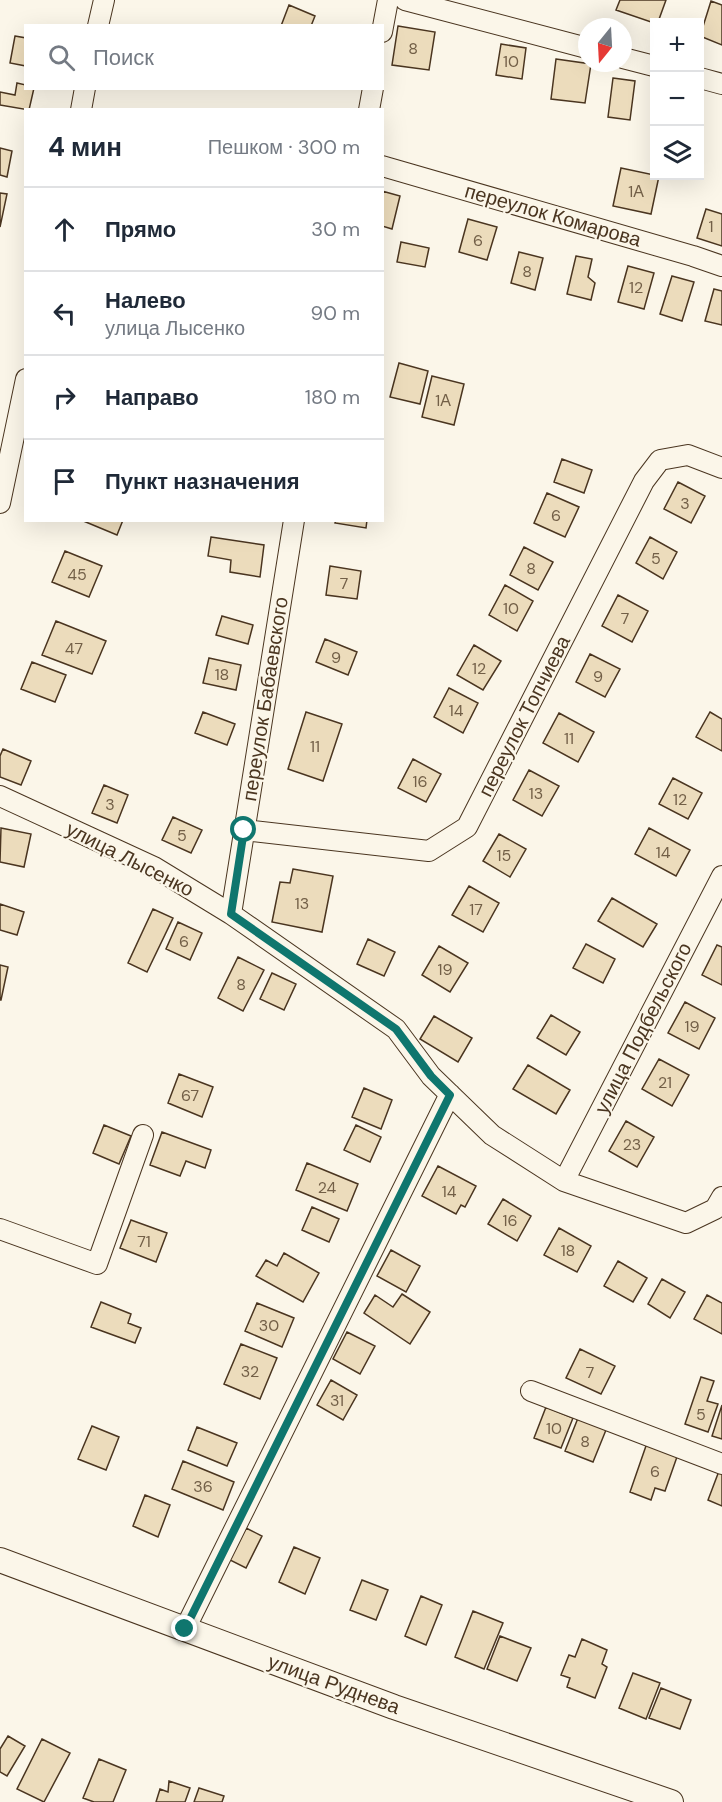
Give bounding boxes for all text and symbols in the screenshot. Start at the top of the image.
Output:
north arrow [578,18,632,72]
map controls [650,18,704,180]
button: + [650,18,704,72]
search box [24,24,384,90]
house number: 8 [408,38,418,59]
icon: search [45,41,78,74]
text: Поиск [93,43,154,72]
house number: 10 [503,51,519,72]
button: − [650,72,704,126]
button: layers [650,126,704,180]
text: 4 мин [48,130,122,164]
text: Пешком · 300 m [208,134,360,160]
street label: переулок Комарова [462,177,645,253]
house number: 1А [628,181,644,202]
icon: ahead [48,213,81,246]
text: Прямо [105,215,176,244]
text: 30 m [311,216,360,242]
house number: 1 [709,216,714,237]
house number: 6 [473,230,483,251]
house number: 8 [522,261,532,282]
house number: 12 [629,277,643,298]
text: Налево [105,286,186,315]
icon: left [48,297,81,330]
text: 90 m [311,300,360,326]
text: улица Лысенко [105,315,245,341]
icon: right [48,381,81,414]
text: Направо [105,383,199,412]
text: 180 m [305,384,360,410]
house number: 1А [435,390,451,411]
icon: arrive [48,465,81,498]
text: Пункт назначения [105,467,300,496]
house number: 3 [680,493,690,514]
house number: 6 [551,505,561,526]
house number: 5 [651,548,661,569]
house number: 8 [526,558,536,579]
house number: 45 [67,564,87,585]
house number: 7 [340,573,348,594]
street label: переулок Бабаевского [236,595,294,803]
house number: 10 [503,598,519,619]
house number: 7 [621,608,629,629]
street label: переулок Топчиева [472,630,576,801]
house number: 47 [65,638,83,659]
house number: 9 [331,647,341,668]
house number: 12 [472,658,486,679]
house number: 18 [215,664,229,685]
house number: 9 [593,666,603,687]
house number: 14 [449,700,464,721]
house number: 11 [564,728,574,749]
house number: 11 [310,736,320,757]
house number: 16 [412,771,428,792]
house number: 13 [529,783,543,804]
house number: 12 [673,789,687,810]
house number: 3 [105,794,115,815]
street label: улица Лысенко [62,816,198,902]
route start [230,816,256,842]
house number: 5 [177,825,187,846]
house number: 14 [656,842,671,863]
house number: 15 [497,845,511,866]
house number: 13 [295,893,309,914]
house number: 17 [469,899,483,920]
house number: 6 [179,931,189,952]
street label: улица Подбельского [589,938,697,1118]
house number: 19 [437,959,453,980]
house number: 8 [236,974,246,995]
house number: 19 [684,1016,700,1037]
house number: 21 [658,1072,672,1093]
house number: 67 [181,1085,199,1106]
house number: 23 [623,1134,641,1155]
house number: 24 [318,1177,337,1198]
house number: 14 [442,1181,457,1202]
house number: 16 [502,1210,518,1231]
house number: 71 [137,1231,151,1252]
house number: 18 [561,1240,575,1261]
house number: 30 [259,1315,279,1336]
house number: 32 [241,1361,259,1382]
house number: 7 [586,1362,594,1383]
house number: 31 [330,1390,344,1411]
house number: 5 [696,1404,706,1425]
house number: 10 [546,1418,562,1439]
house number: 8 [580,1431,590,1452]
house number: 6 [650,1461,660,1482]
house number: 36 [193,1476,213,1497]
route end [171,1615,197,1641]
street label: улица Руднева [265,1648,404,1720]

